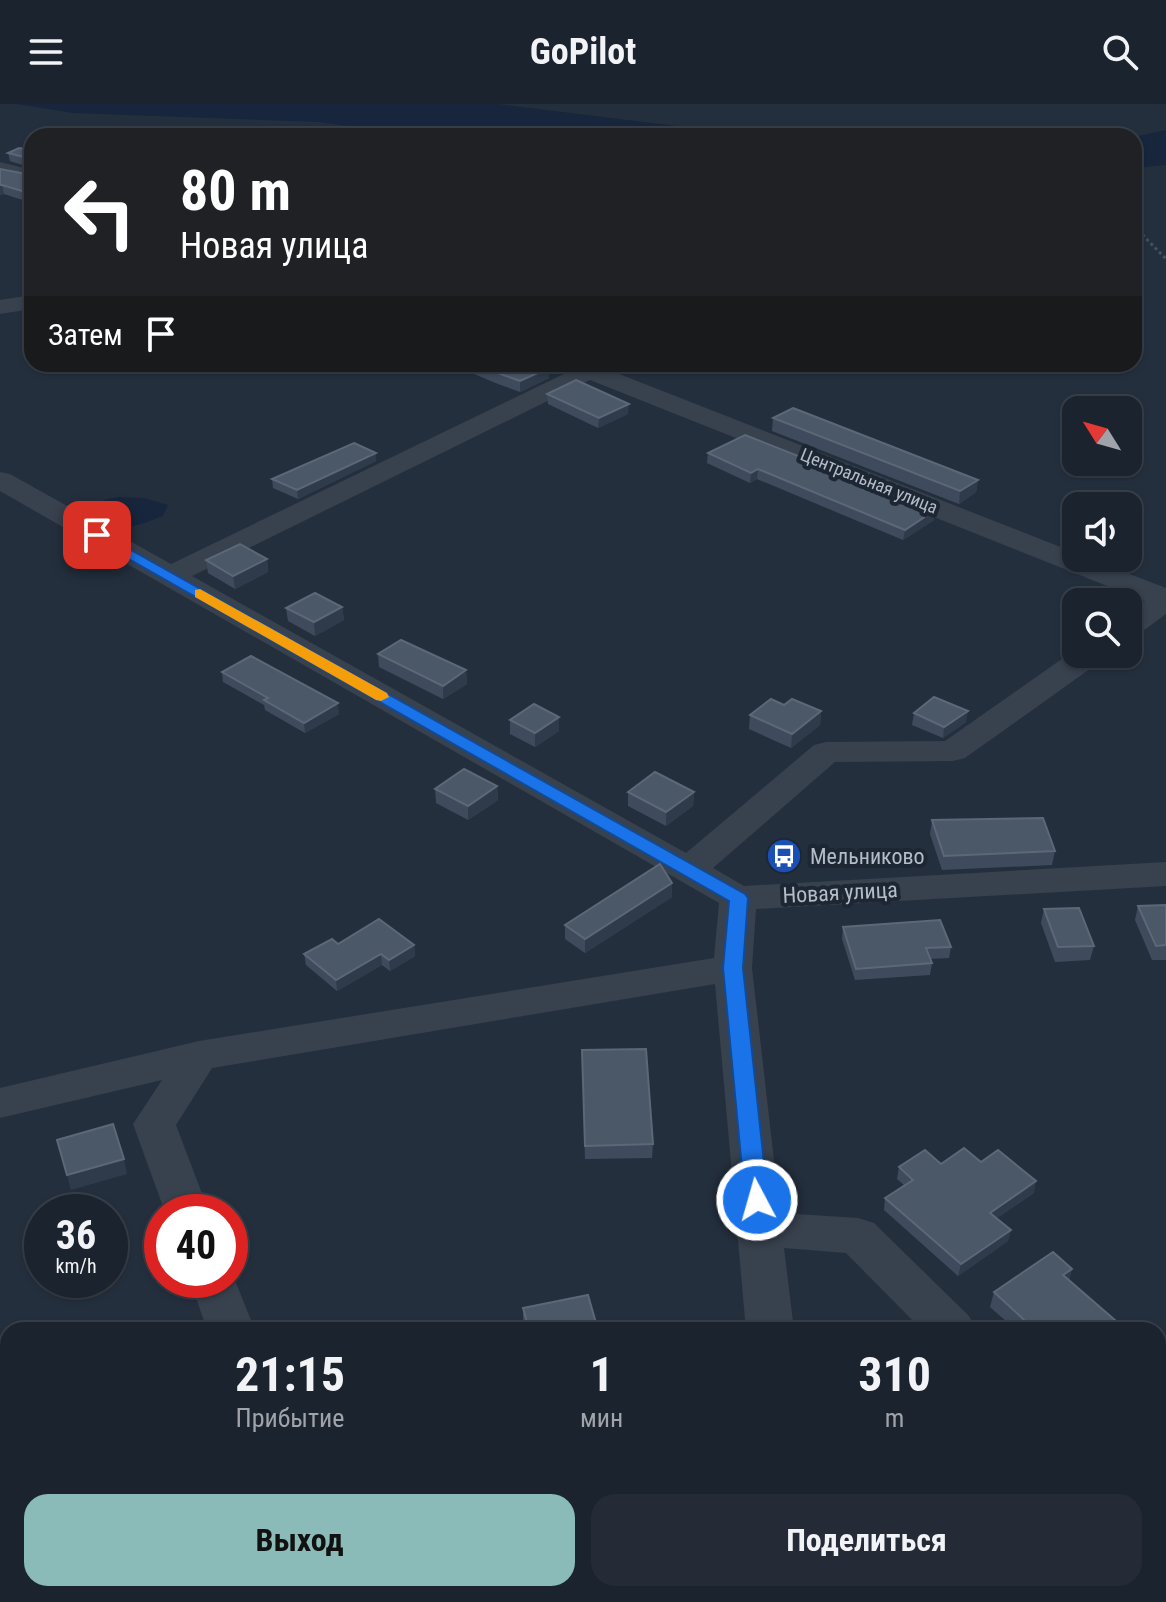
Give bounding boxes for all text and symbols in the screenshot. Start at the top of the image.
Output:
icon: menu [24,30,68,74]
icon: search [1098,30,1142,74]
text: GoPilot [530,31,636,73]
text: 80 m [180,158,291,224]
icon: left [48,160,152,264]
text: Новая улица [180,225,369,267]
icon: arrive [139,312,183,356]
text: Затем [48,317,123,352]
north arrow [1062,396,1142,476]
map controls [1062,396,1142,668]
street label: Центральная улица [797,443,941,518]
button: sound [1062,492,1142,572]
pin [63,501,131,569]
icon: arrive [75,513,119,557]
button: search [1062,588,1142,668]
bus stop icon: Мельниково [765,837,803,875]
place label: Мельниково [810,844,925,869]
street label: Новая улица [782,877,898,908]
position arrow [715,1158,799,1242]
speed limit sign: 40 [144,1194,248,1298]
text: 36 [56,1212,96,1259]
text: km/h [55,1254,97,1278]
text: 21:15 [235,1346,345,1403]
text: 1 [590,1346,614,1403]
text: 310 [858,1346,931,1403]
text: Прибытие [236,1403,345,1433]
text: мин [580,1403,623,1433]
text: m [885,1403,904,1433]
button: Выход [24,1494,575,1586]
button: Поделиться [591,1494,1142,1586]

